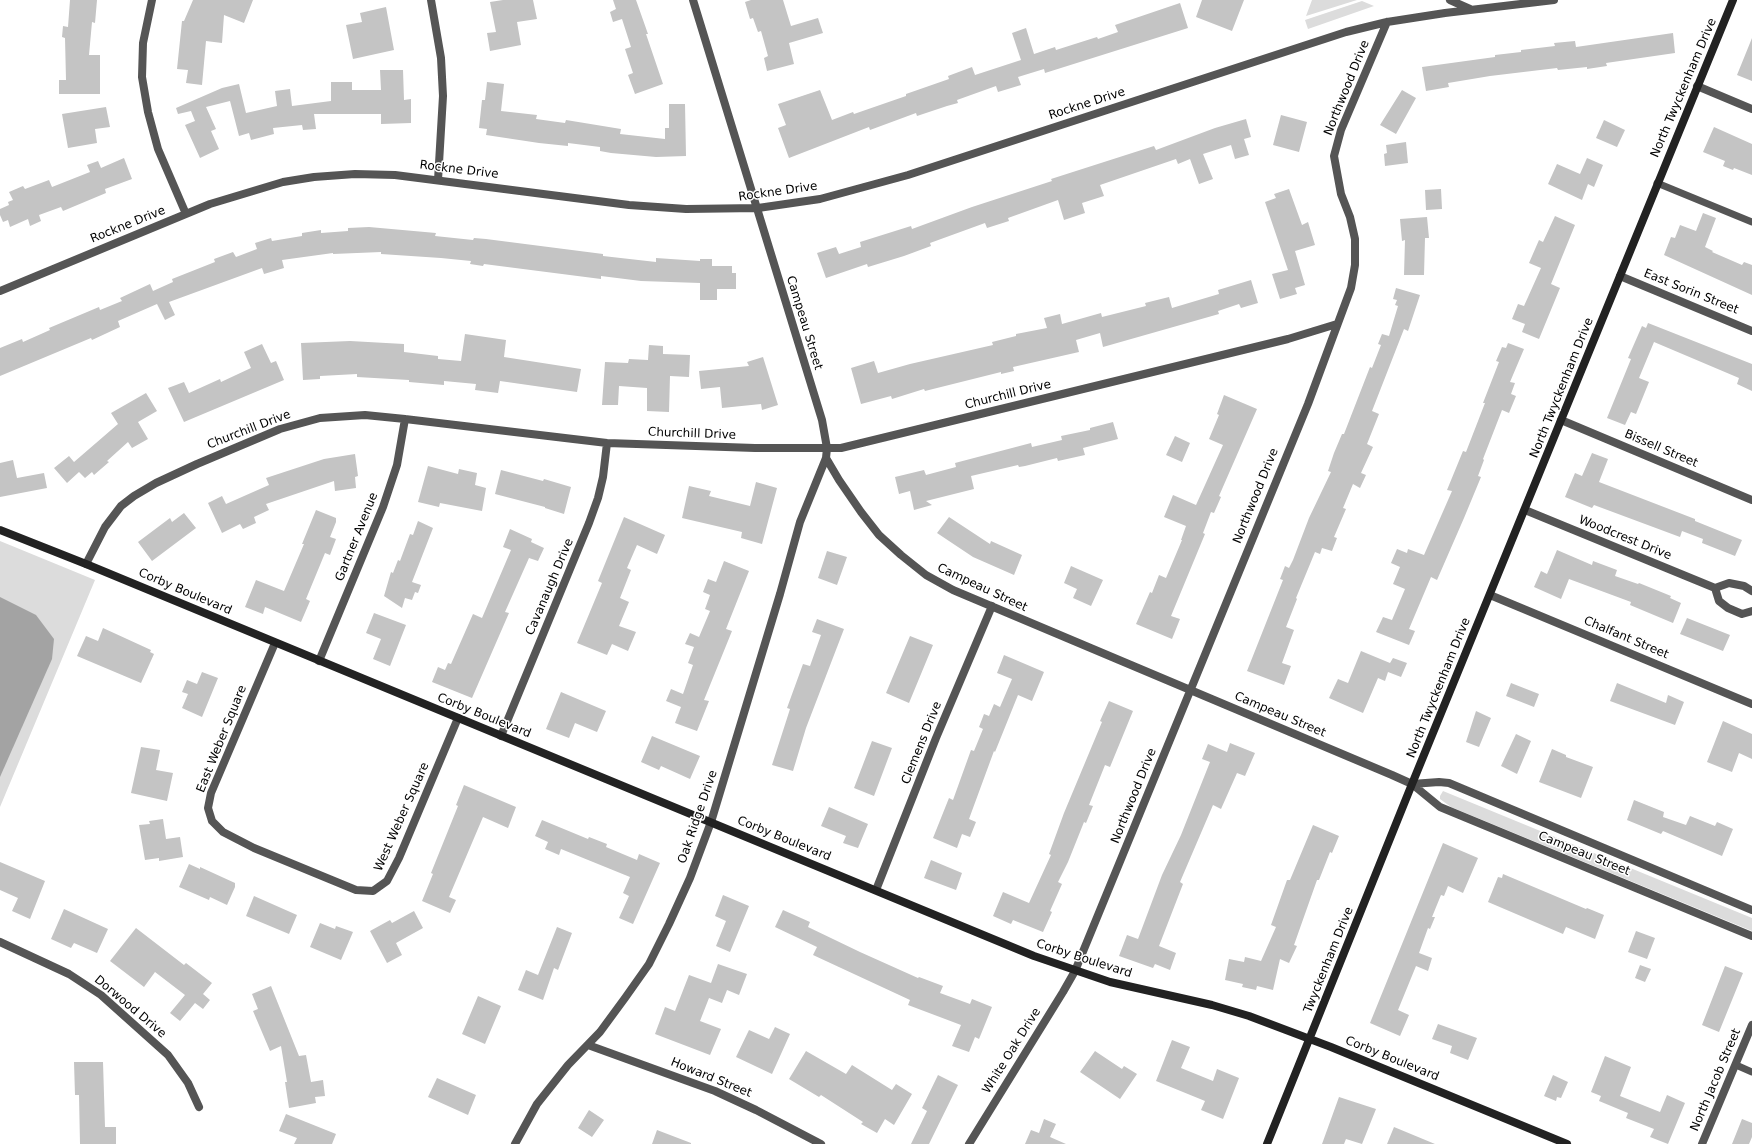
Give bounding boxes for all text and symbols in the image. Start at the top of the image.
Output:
street label: North Twyckenham Drive [1648,16,1720,160]
street label: Northwood Drive [1321,38,1373,138]
street label: Rockne Drive [1047,85,1127,123]
street label: Rockne Drive [419,158,499,182]
street label: Rockne Drive [738,179,818,205]
street label: Rockne Drive [88,203,168,247]
street label: East Sorin Street [1642,266,1740,318]
street label: Campeau Street [783,274,825,372]
street label: North Twyckenham Drive [1527,316,1597,460]
street label: Churchill Drive [963,377,1053,413]
street label: Churchill Drive [205,407,293,453]
street label: Churchill Drive [648,425,736,443]
street label: Bissell Street [1622,427,1700,471]
street label: Northwood Drive [1230,446,1282,546]
street label: Gartner Avenue [333,490,381,584]
street label: Woodcrest Drive [1576,513,1674,563]
street label: Cavanaugh Drive [523,536,577,638]
street label: Campeau Street [935,561,1029,615]
street label: Corby Boulevard [136,566,234,618]
street label: Chalfant Street [1581,614,1671,662]
street label: North Twyckenham Drive [1404,616,1474,760]
street label: East Weber Square [194,683,250,795]
street label: Campeau Street [1232,689,1328,741]
street label: Corby Boulevard [435,691,533,741]
street label: Clemens Drive [899,700,945,786]
street label: Northwood Drive [1108,746,1160,846]
street label: West Weber Square [371,760,433,874]
street label: Oak Ridge Drive [675,768,721,866]
street label: Corby Boulevard [735,814,833,864]
street label: Campeau Street [1536,829,1632,879]
street label: Twyckenham Drive [1301,905,1357,1015]
street label: Corby Boulevard [1034,937,1134,981]
street label: Dorwood Drive [91,973,169,1041]
street label: White Oak Drive [980,1006,1044,1096]
street label: North Jacob Street [1688,1027,1744,1133]
street label: Corby Boulevard [1343,1034,1441,1084]
street label: Howard Street [668,1055,754,1101]

